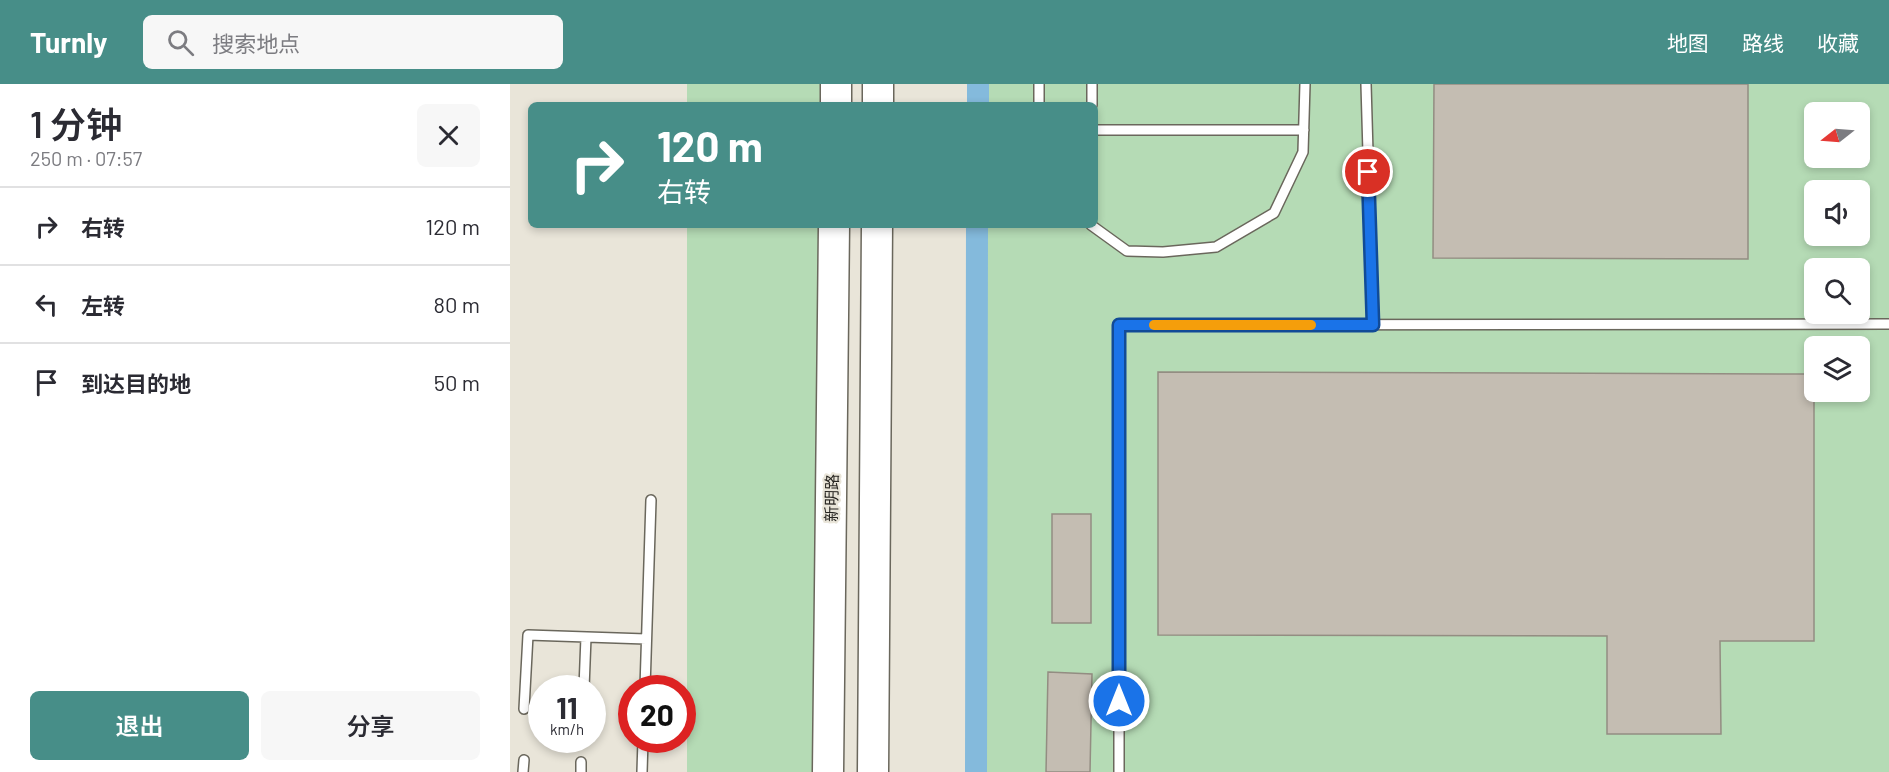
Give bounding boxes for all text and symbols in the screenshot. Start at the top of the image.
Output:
search box [143,15,563,69]
text: Turnly [30,25,107,59]
icon: search [164,26,197,59]
text: 搜索地点 [212,30,300,56]
text: 地图 [1667,30,1709,55]
text: 路线 [1742,30,1784,55]
text: 收藏 [1817,30,1859,55]
text: 1 分钟 [30,102,122,145]
north arrow [1804,102,1870,168]
map controls [1804,102,1870,402]
button: close [417,104,480,167]
text: 120 m [657,120,763,170]
icon: right [558,126,636,204]
text: 250 m · 07:57 [30,146,142,170]
pin [1342,146,1393,197]
icon: arrive [1351,155,1384,188]
text: 右转 [657,175,711,207]
button: sound [1804,180,1870,246]
icon: right [30,210,63,243]
text: 120 m [425,213,480,239]
text: 右转 [81,214,125,240]
button: search [1804,258,1870,324]
icon: left [30,288,63,321]
text: 80 m [434,291,480,317]
text: 左转 [81,292,125,318]
button: layers [1804,336,1870,402]
icon: arrive [30,366,63,399]
text: 50 m [434,369,480,395]
text: 到达目的地 [81,370,191,396]
street label: 新明路 [821,474,841,522]
position arrow [1087,669,1151,733]
speed limit sign: 20 [618,675,696,753]
text: 11 [556,689,578,725]
button: 退出 [30,691,249,760]
button: 分享 [261,691,480,760]
text: km/h [550,720,584,738]

